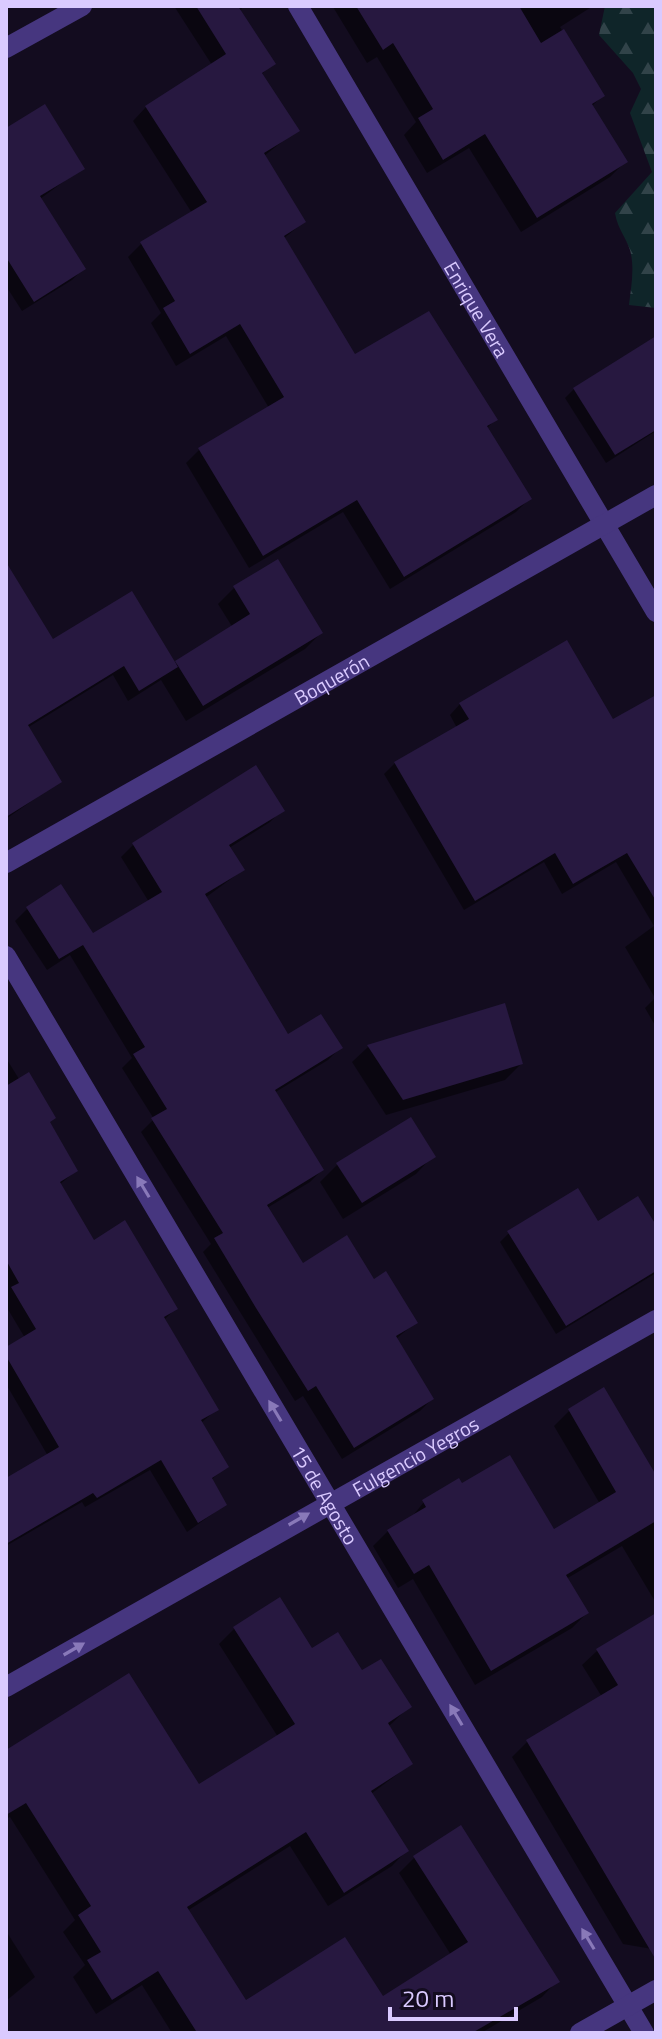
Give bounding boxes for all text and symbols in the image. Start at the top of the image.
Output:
street label: Enrique Vera [437,255,518,363]
street label: Boquerón [288,645,375,712]
one-way arrow [136,1176,150,1198]
one-way arrow [268,1400,282,1422]
street label: Fulgencio Yegros [346,1408,484,1504]
street label: 15 de Agosto [283,1439,367,1550]
one-way arrow [288,1512,310,1526]
one-way arrow [63,1642,85,1656]
one-way arrow [449,1704,463,1726]
one-way arrow [581,1928,595,1950]
scale bar [390,1971,516,2021]
text: 20 m [402,1980,454,2016]

